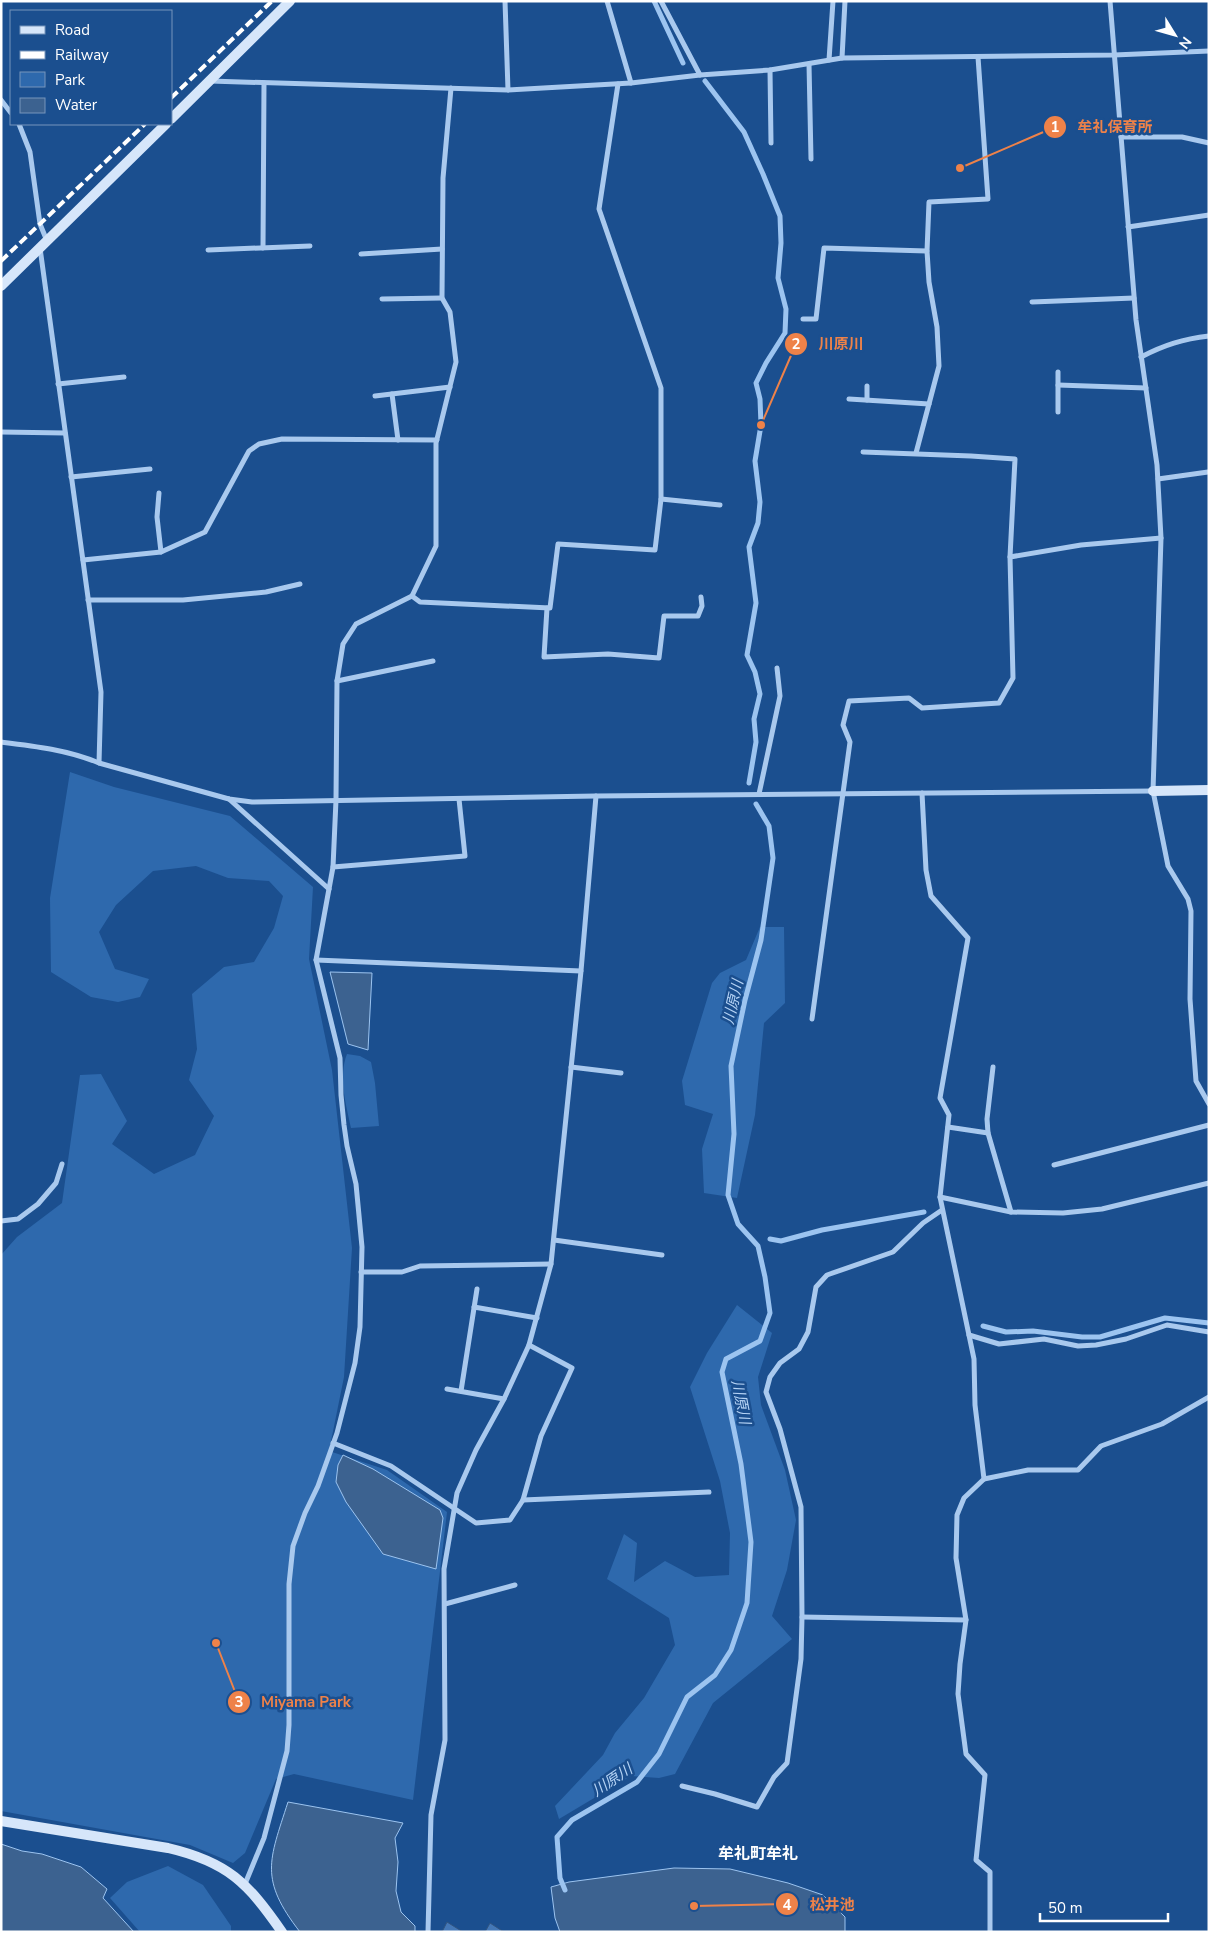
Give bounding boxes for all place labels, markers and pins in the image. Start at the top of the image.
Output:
callout: 牟礼保育所 [1043,112,1163,142]
callout: 川原川 [783,329,873,359]
callout: Miyama Park [226,1687,361,1717]
callout: 松井池 [774,1889,864,1919]

